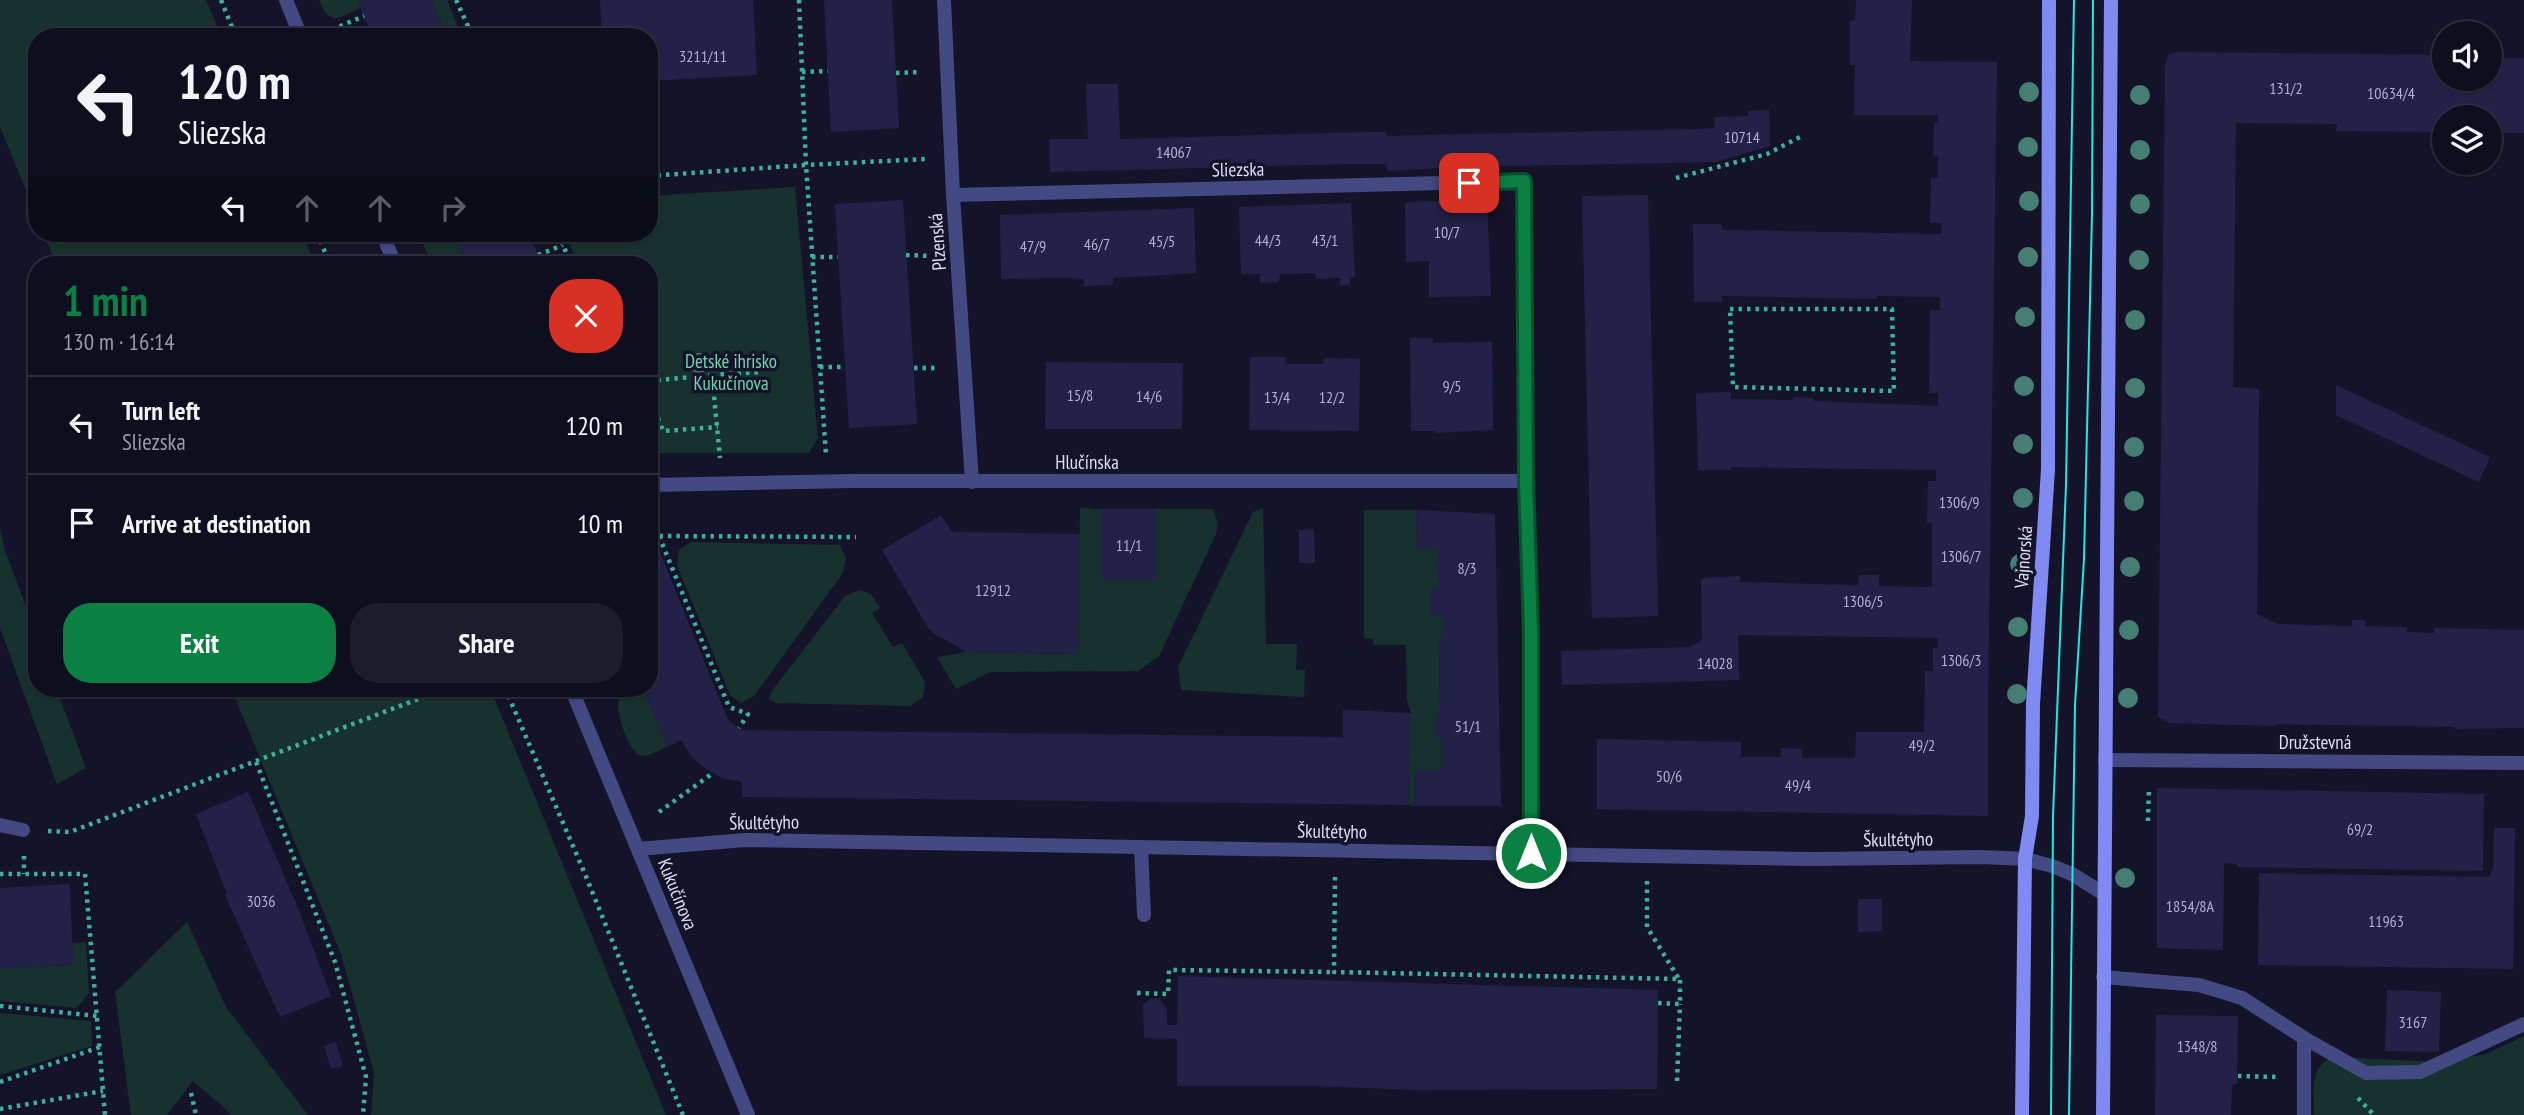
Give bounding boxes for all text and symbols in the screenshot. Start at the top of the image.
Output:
map controls [2432,21,2502,175]
button: sound [2432,21,2502,91]
house number: 3211/11 [679,46,727,66]
text: 120 m [178,49,291,113]
icon: left [63,56,154,147]
house number: 131/2 [2269,78,2303,98]
house number: 10634/4 [2367,83,2415,103]
button: layers [2432,105,2502,175]
text: Sliezska [178,111,267,153]
house number: 10714 [1724,127,1760,147]
house number: 14067 [1156,142,1192,162]
pin [1439,153,1499,213]
street label: Sliezska [1211,157,1265,181]
icon: arrive [1450,164,1488,202]
icon: left [215,189,253,227]
icon: ahead [288,189,326,227]
icon: ahead [361,189,399,227]
icon: right [434,189,472,227]
street label: Plzenská [923,213,951,271]
house number: 10/7 [1434,222,1460,242]
house number: 44/3 [1255,230,1281,250]
house number: 43/1 [1312,230,1338,250]
house number: 45/5 [1149,231,1175,251]
house number: 46/7 [1084,234,1110,254]
house number: 47/9 [1020,236,1046,256]
text: 1 min [63,273,148,328]
button: close [549,279,623,353]
text: 130 m · 16:14 [63,327,175,356]
park label: Detské ihrisko Kukučínova [685,349,777,395]
house number: 9/5 [1442,376,1462,396]
house number: 15/8 [1067,385,1093,405]
house number: 14/6 [1136,386,1162,406]
house number: 13/4 [1264,387,1290,407]
house number: 12/2 [1319,387,1345,407]
text: Turn left [122,394,200,427]
icon: left [63,406,101,444]
text: 120 m [565,409,623,442]
text: Sliezska [122,427,186,456]
street label: Hlučínska [1055,450,1119,474]
house number: 1306/9 [1939,492,1979,512]
icon: arrive [63,504,101,542]
text: Arrive at destination [122,507,311,540]
text: 10 m [577,507,623,540]
street label: Vajnorská [2009,525,2037,590]
house number: 11/1 [1116,535,1142,555]
house number: 1306/7 [1941,546,1981,566]
house number: 8/3 [1457,558,1477,578]
house number: 12912 [975,580,1011,600]
house number: 1306/5 [1843,591,1883,611]
button: Exit [63,603,336,683]
button: Share [350,603,623,683]
house number: 1306/3 [1941,650,1981,670]
house number: 14028 [1697,653,1733,673]
house number: 51/1 [1455,716,1481,736]
street label: Družstevná [2279,730,2351,754]
house number: 49/2 [1909,735,1935,755]
house number: 50/6 [1656,766,1682,786]
house number: 49/4 [1785,775,1811,795]
street label: Škultétyho [729,809,799,835]
position arrow [1494,816,1568,890]
street label: Škultétyho [1297,818,1367,844]
house number: 69/2 [2347,819,2373,839]
street label: Škultétyho [1863,826,1933,852]
street label: Kukučínova [653,855,703,933]
house number: 3036 [247,891,275,911]
house number: 1854/8A [2166,896,2215,916]
house number: 11963 [2368,911,2404,931]
house number: 3167 [2399,1012,2427,1032]
house number: 1348/8 [2177,1036,2217,1056]

